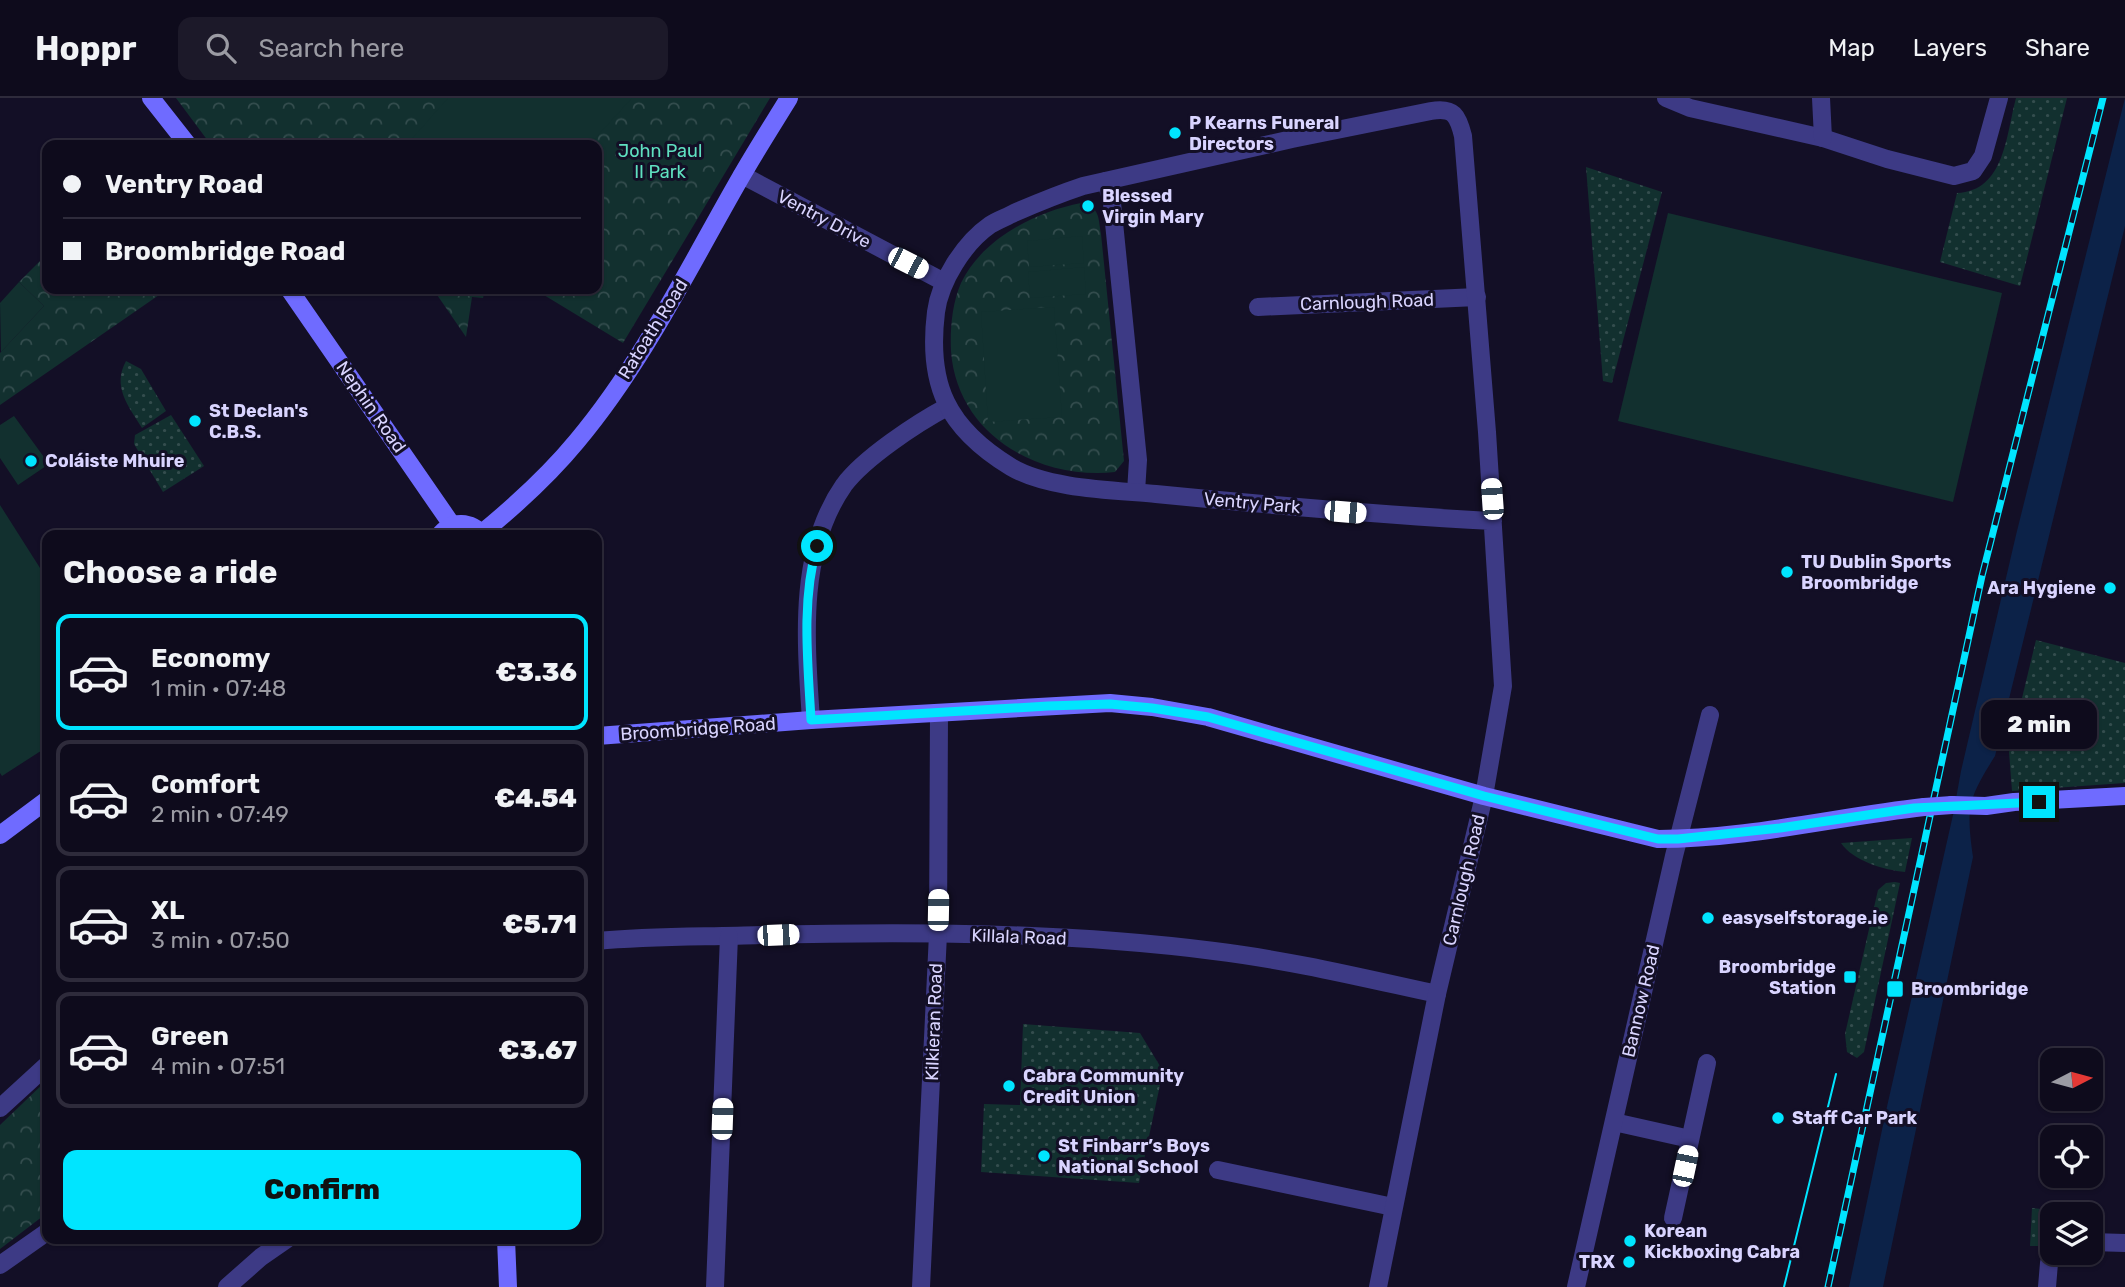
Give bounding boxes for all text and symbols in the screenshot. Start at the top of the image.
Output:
search box [178,17,668,80]
text: Hoppr [35,29,136,68]
icon: search [202,29,240,67]
text: Search here [258,33,404,64]
text: Map [1828,34,1875,62]
text: Layers [1913,34,1987,62]
text: Share [2025,34,2090,62]
place label: P Kearns Funeral Directors [1189,112,1340,155]
marker: P Kearns Funeral Directors [1167,125,1183,141]
park label: John Paul II Park [618,140,702,183]
text: Ventry Road [105,169,263,200]
street label: Ventry Drive [773,185,875,253]
place label: Blessed Virgin Mary [1102,185,1204,228]
marker: Blessed Virgin Mary [1080,198,1096,214]
text: Broombridge Road [105,236,346,267]
car [885,244,932,282]
street label: Ratoath Road [613,275,693,383]
street label: Carnlough Road [1300,289,1434,315]
street label: Nephin Road [331,357,411,457]
place label: St Declan's C.B.S. [209,400,308,443]
marker: St Declan's C.B.S. [187,413,203,429]
place label: Coláiste Mhuire [45,450,185,472]
marker: Coláiste Mhuire [23,453,39,469]
car [1481,477,1504,521]
street label: Ventry Park [1203,488,1302,518]
car [1324,500,1367,524]
route start [801,530,833,562]
place label: TU Dublin Sports Broombridge [1801,551,1952,594]
text: Choose a ride [63,553,277,591]
marker: TU Dublin Sports Broombridge [1779,564,1795,580]
place label: Ara Hygiene [1987,577,2096,599]
marker: Ara Hygiene [2102,580,2118,596]
icon: car [67,641,130,704]
text: Economy [151,643,270,674]
text: €3.36 [495,657,577,688]
text: 1 min · 07:48 [151,674,287,702]
callout: 2 min [1981,700,2097,750]
text: 2 min [2007,710,2071,738]
street label: Broombridge Road [619,713,777,745]
icon: car [67,767,130,830]
text: Comfort [151,769,260,800]
text: €4.54 [494,783,577,814]
route end [2023,786,2055,818]
text: 2 min · 07:49 [151,800,289,828]
street label: Carnlough Road [1438,812,1490,948]
car [928,889,949,931]
icon: car [67,893,130,956]
text: XL [151,895,184,926]
place label: easyselfstorage.ie [1722,907,1888,929]
text: €5.71 [503,909,577,940]
marker: easyselfstorage.ie [1700,910,1716,926]
car [757,924,800,946]
street label: Killala Road [971,924,1067,950]
text: 3 min · 07:50 [151,926,290,954]
street label: Bannow Road [1617,943,1665,1059]
place label: Broombridge Station [1719,956,1836,999]
street label: Kilkieran Road [921,963,947,1081]
marker: Broombridge Station [1842,969,1858,985]
place label: Broombridge [1911,978,2029,1000]
marker: Broombridge [1885,979,1905,999]
icon: car [67,1019,130,1082]
text: Green [151,1021,229,1052]
text: €3.67 [499,1035,577,1066]
north arrow [2040,1048,2104,1111]
map controls [2040,1048,2103,1265]
text: 4 min · 07:51 [151,1052,285,1080]
place label: Cabra Community Credit Union [1023,1065,1184,1108]
marker: Cabra Community Credit Union [1001,1078,1017,1094]
car [711,1098,734,1140]
place label: Staff Car Park [1792,1107,1918,1129]
marker: Staff Car Park [1770,1110,1786,1126]
button: locate [2040,1125,2103,1188]
place label: St Finbarr’s Boys National School [1058,1135,1210,1178]
car [1671,1143,1700,1189]
marker: St Finbarr’s Boys National School [1036,1148,1052,1164]
button: Confirm [63,1150,581,1230]
button: layers [2040,1202,2103,1265]
place label: Korean Kickboxing Cabra [1644,1220,1800,1263]
marker: Korean Kickboxing Cabra [1622,1233,1638,1249]
place label: TRX [1579,1251,1616,1273]
marker: TRX [1621,1254,1637,1270]

